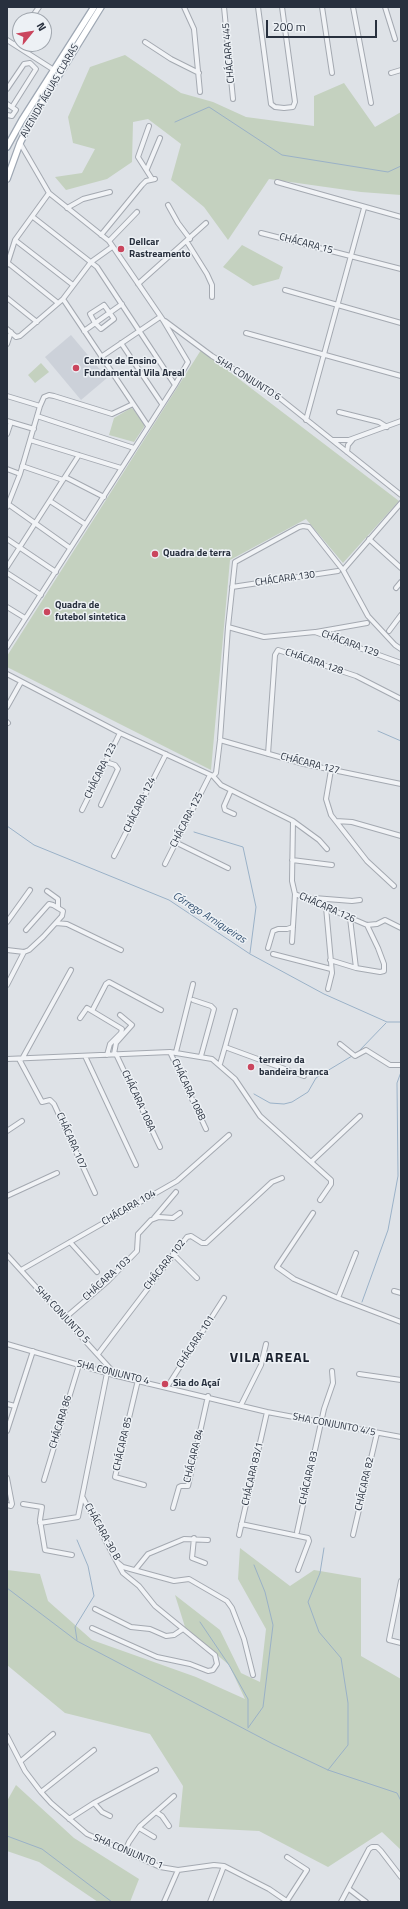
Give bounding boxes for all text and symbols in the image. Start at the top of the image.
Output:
north arrow [12,12,52,52]
scale bar [268,12,379,38]
text: 200 m [273,17,306,36]
text: N [33,19,50,34]
street label: CHÁCARA 445 [220,22,238,84]
street label: AVENIDA ÁGUAS CLARAS [18,42,82,140]
street label: CHÁCARA 15 [278,231,334,257]
place label: Dellcar Rastreamento [129,237,191,260]
marker: Dellcar Rastreamento [116,244,126,254]
street label: SHA CONJUNTO 6 [213,354,283,404]
place label: Centro de Ensino Fundamental Vila Areal [84,356,185,380]
marker: Centro de Ensino Fundamental Vila Areal [71,363,81,373]
place label: Quadra de terra [163,548,231,560]
marker: Quadra de terra [150,549,160,559]
street label: CHÁCARA 130 [254,569,316,589]
place label: Quadra de futebol sintetica [55,600,126,624]
marker: Quadra de futebol sintetica [42,607,52,617]
street label: CHÁCARA 129 [320,628,380,660]
street label: CHÁCARA 128 [283,646,345,678]
street label: CHÁCARA 123 [82,741,120,801]
street label: CHÁCARA 127 [279,751,341,777]
street label: CHÁCARA 124 [121,775,159,835]
street label: CHÁCARA 125 [168,790,206,850]
water label: Córrego Arniqueiras [170,889,248,947]
street label: CHÁCARA 126 [297,890,357,926]
place label: terreiro da bandeira branca [259,1055,329,1078]
street label: CHÁCARA 108B [168,1057,208,1123]
marker: terreiro da bandeira branca [246,1062,256,1072]
street label: CHÁCARA 108A [119,1068,157,1134]
street label: CHÁCARA 107 [53,1111,89,1171]
street label: CHÁCARA 104 [100,1188,158,1228]
street label: CHÁCARA 102 [142,1237,188,1293]
street label: CHÁCARA 103 [81,1254,133,1304]
street label: SHA CONJUNTO 5 [32,1284,92,1346]
street label: CHÁCARA 101 [174,1313,218,1371]
district label: VILA AREAL [230,1351,310,1367]
street label: SHA CONJUNTO 4 [75,1358,151,1388]
place label: Sia do Açaí [173,1378,219,1390]
marker: Sia do Açaí [160,1379,170,1389]
street label: CHÁCARA 86 [47,1394,75,1450]
street label: SHA CONJUNTO 4/5 [292,1411,376,1439]
street label: CHÁCARA 85 [111,1416,135,1472]
street label: CHÁCARA 84 [182,1428,206,1484]
street label: CHÁCARA 83/1 [240,1441,266,1507]
street label: CHÁCARA 83 [297,1450,321,1506]
street label: CHÁCARA 82 [353,1456,377,1512]
street label: CHÁCARA 30 B [81,1501,123,1563]
street label: SHA CONJUNTO 1 [91,1832,165,1872]

